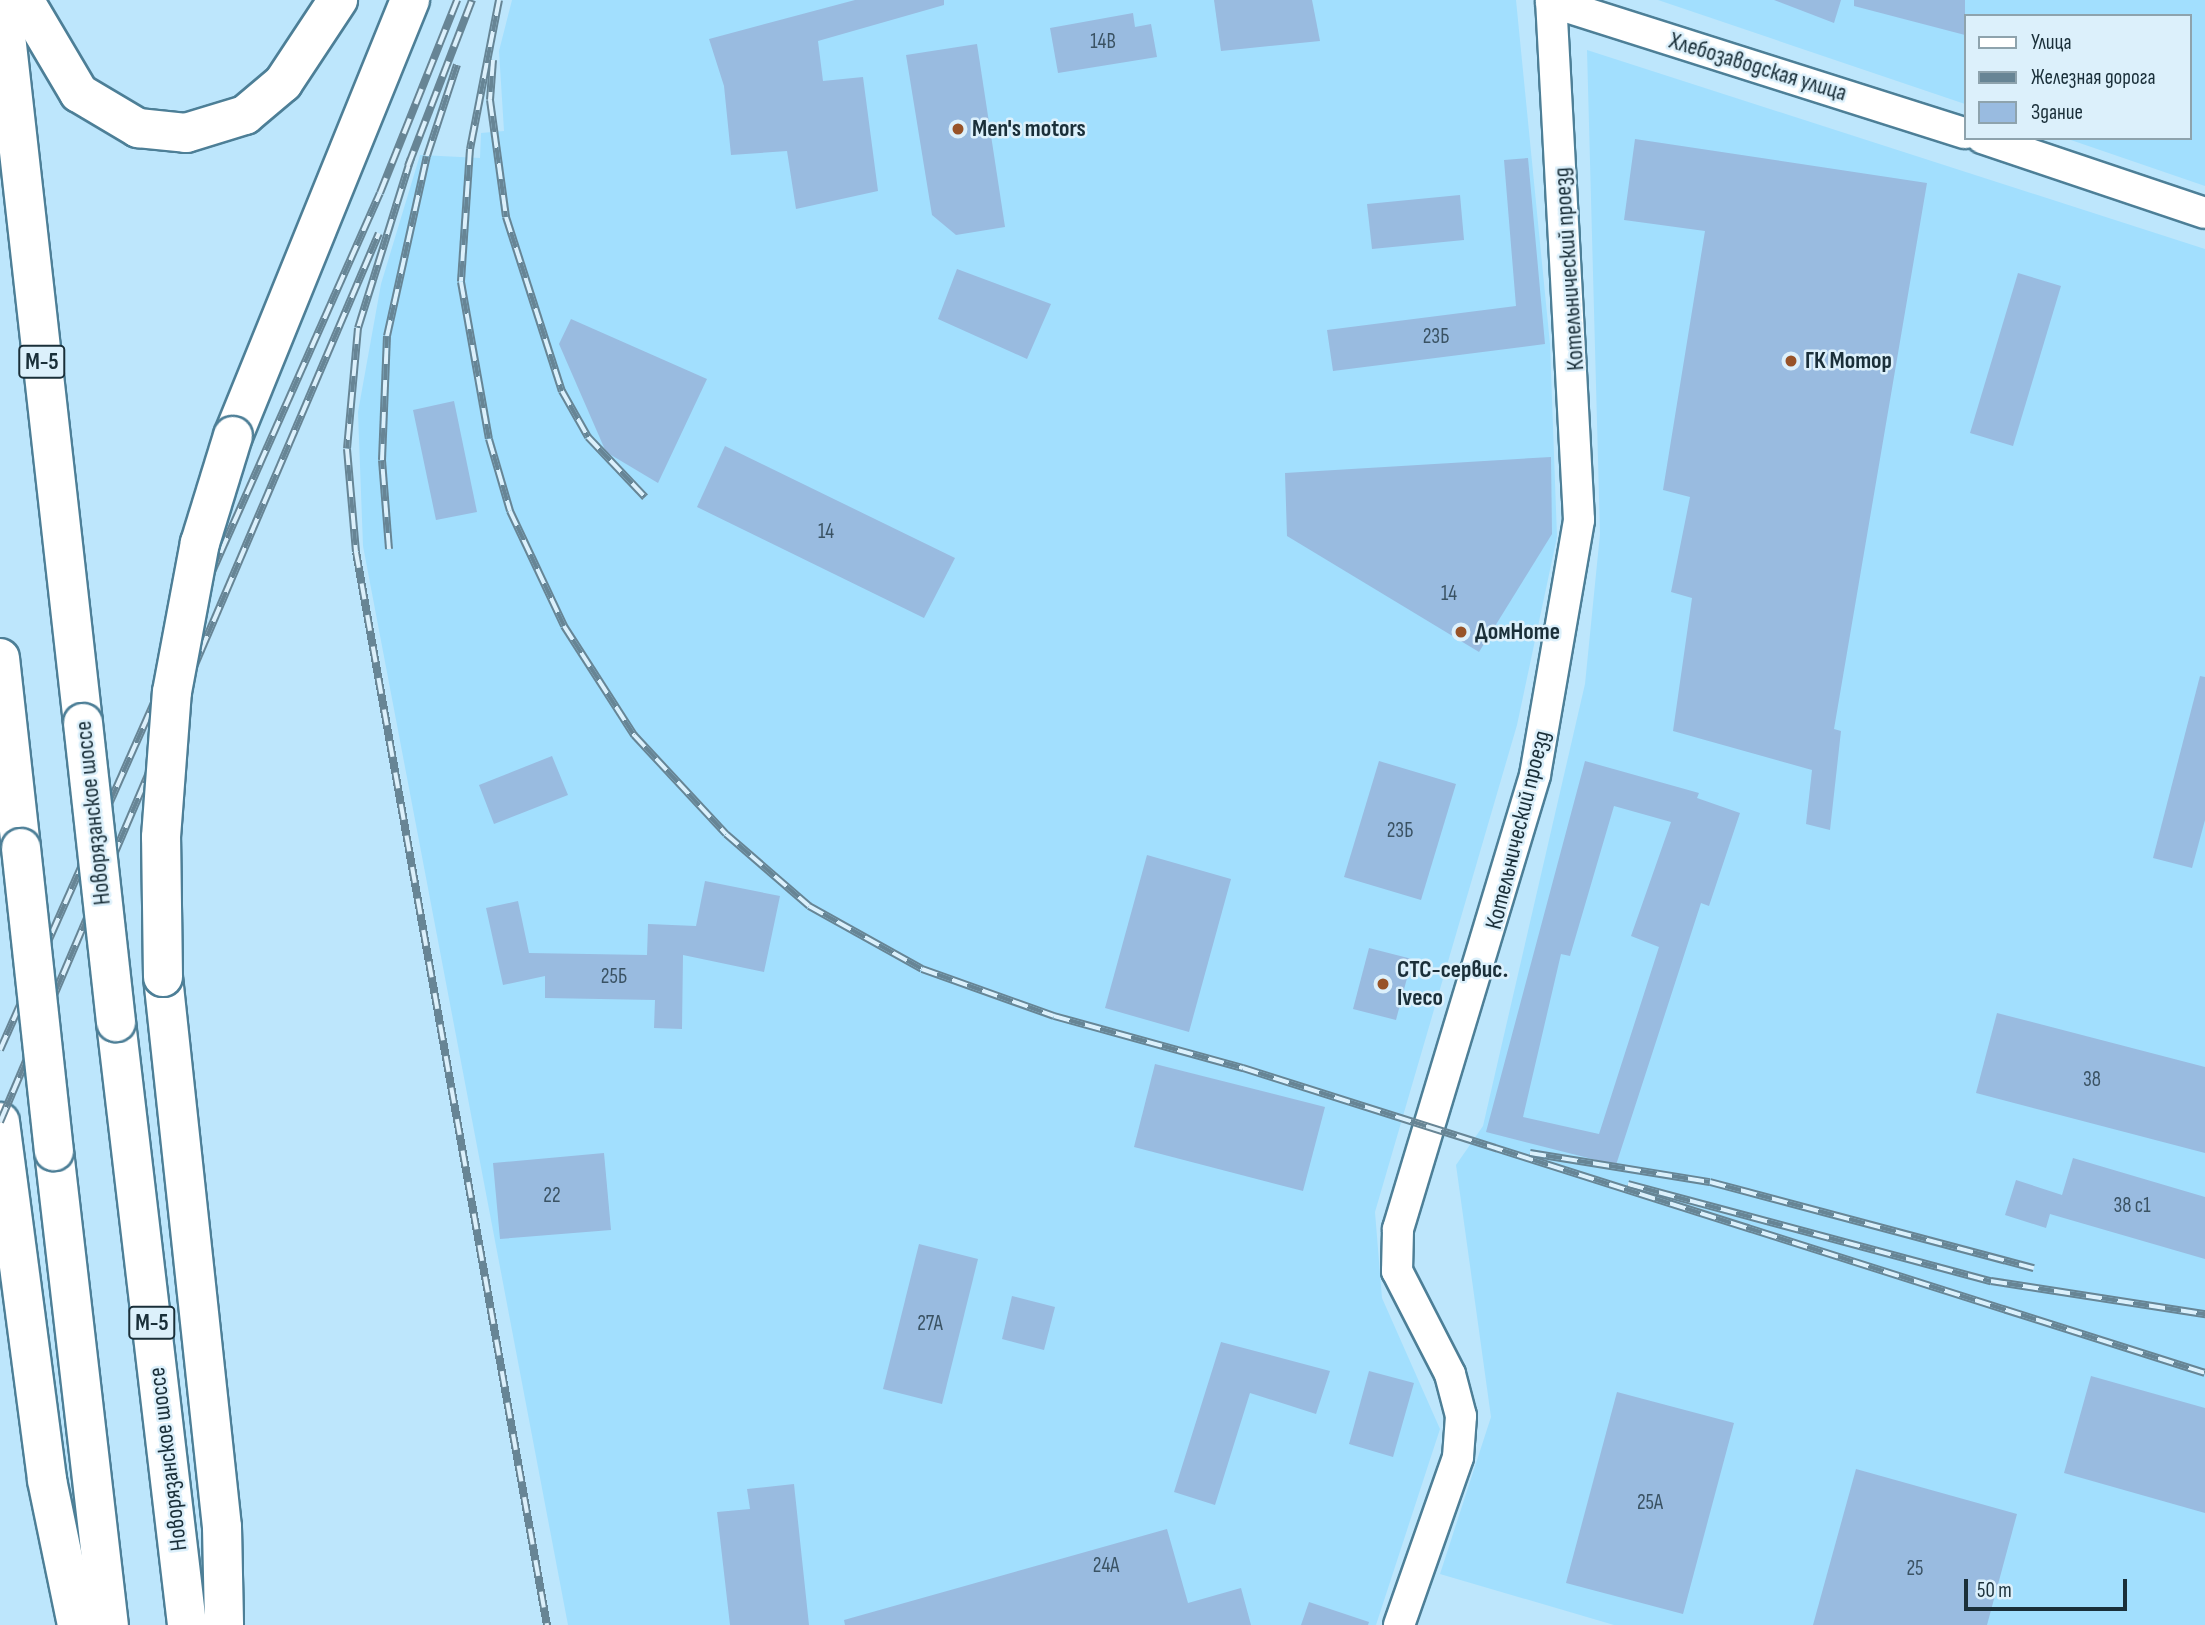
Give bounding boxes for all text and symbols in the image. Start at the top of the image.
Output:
legend [1964,14,2191,140]
street label: Хлебозаводская улица [1666,26,1850,108]
house number: 14В [1090,29,1116,55]
text: Улица [2031,30,2072,55]
text: Железная дорога [2031,65,2156,90]
text: Здание [2031,100,2083,125]
place label: Men's motors [972,115,1086,143]
marker: Men's motors [950,121,966,137]
street label: Котельнический проезд [1548,166,1590,372]
house number: 23Б [1423,324,1449,350]
road number: М-5 [18,342,66,382]
place label: ГК Мотор [1805,347,1892,375]
marker: ГК Мотор [1783,353,1799,369]
house number: 14 [818,519,834,545]
house number: 14 [1441,581,1457,607]
place label: ДомHome [1475,618,1560,646]
marker: ДомHome [1453,624,1469,640]
street label: Новорязанское шоссе [69,720,117,906]
street label: Котельнический проезд [1479,728,1557,932]
house number: 23Б [1387,818,1413,844]
place label: СТС-сервис. Iveco [1397,956,1508,1012]
house number: 25Б [601,964,627,990]
marker: СТС-сервис. Iveco [1375,976,1391,992]
house number: 38 [2083,1067,2101,1093]
house number: 22 [543,1183,561,1209]
house number: 38 с1 [2113,1193,2151,1219]
road number: М-5 [128,1304,176,1342]
house number: 27А [917,1311,943,1337]
street label: Новорязанское шоссе [142,1365,194,1553]
house number: 25А [1637,1490,1663,1516]
house number: 24А [1093,1553,1119,1579]
house number: 25 [1906,1556,1924,1582]
scale bar [1967,1566,2130,1610]
text: 50 m [1977,1578,2012,1603]

